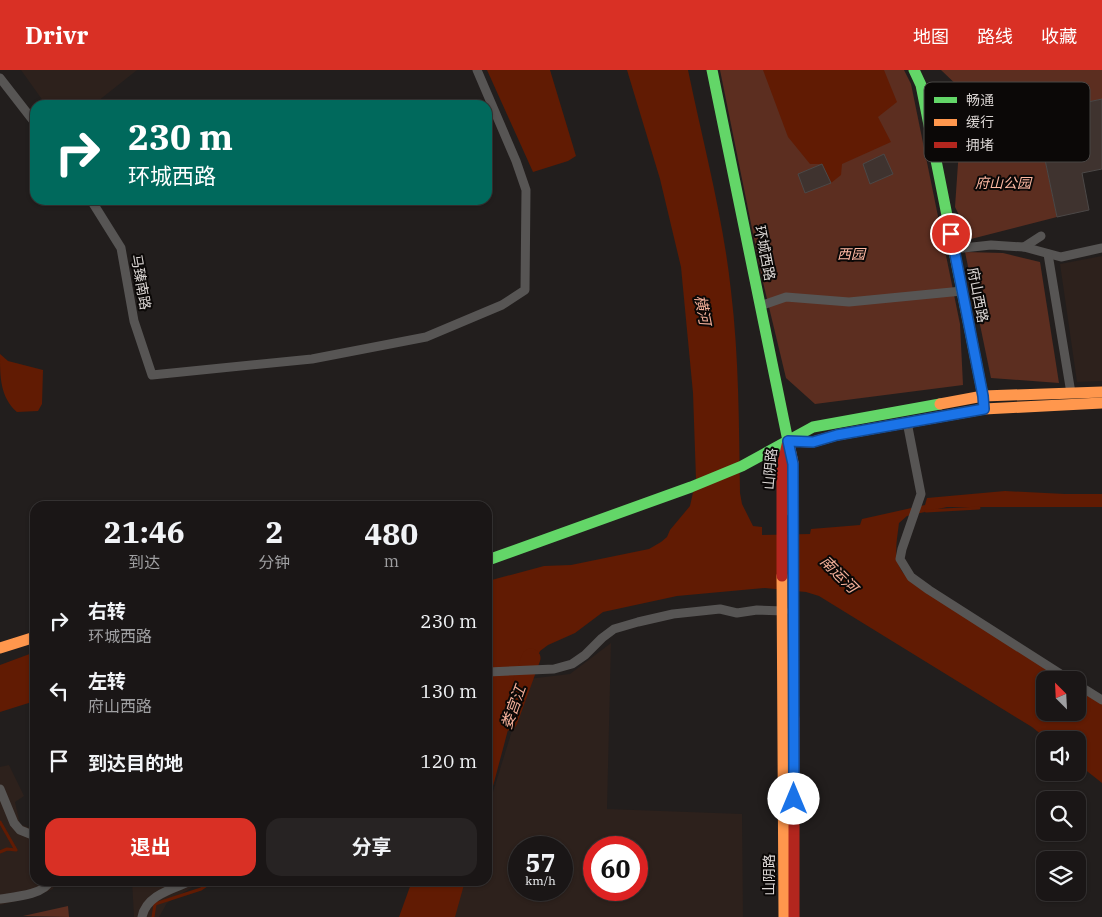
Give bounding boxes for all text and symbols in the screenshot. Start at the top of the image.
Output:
text: Drivr [25,19,88,51]
text: 地图 [913,25,949,48]
text: 路线 [977,25,1013,48]
text: 收藏 [1041,25,1077,48]
legend [924,82,1090,162]
text: 畅通 [966,91,994,109]
text: 缓行 [966,113,994,131]
text: 230 m [128,114,233,160]
icon: right [45,120,110,185]
text: 拥堵 [966,136,994,154]
text: 环城西路 [128,161,216,190]
park label: 府山公园 [975,174,1033,192]
pin [930,213,972,255]
icon: arrive [937,220,965,248]
street label: 环城西路 [751,224,779,282]
park label: 西园 [837,245,867,263]
street label: 马臻南路 [127,253,155,311]
street label: 府山西路 [964,266,992,324]
water label: 横河 [691,293,716,329]
street label: 山阴路 [759,447,781,491]
text: 21:46 [104,512,185,551]
text: 2 [266,512,284,551]
text: 480 [364,514,418,553]
text: m [384,551,399,571]
water label: 南运河 [816,551,864,599]
text: 到达 [128,552,160,572]
text: 分钟 [259,552,291,572]
text: 右转 [88,599,126,623]
icon: right [45,607,73,635]
text: 230 m [420,609,477,633]
text: 环城西路 [88,626,152,646]
text: 左转 [88,669,126,693]
north arrow [1036,671,1086,721]
map controls [1036,671,1086,901]
icon: left [45,677,73,705]
text: 130 m [420,679,477,703]
water label: 娄宫江 [496,681,530,731]
text: 府山西路 [88,696,152,716]
button: sound [1036,731,1086,781]
icon: arrive [45,747,73,775]
text: 120 m [420,749,477,773]
text: 到达目的地 [88,751,183,775]
position arrow [767,772,819,824]
button: search [1036,791,1086,841]
button: 退出 [45,818,256,876]
button: 分享 [266,818,477,876]
speed limit sign: 60 [583,836,648,901]
text: 57 [525,846,556,879]
button: layers [1036,851,1086,901]
street label: 山阴路 [760,854,778,896]
text: km/h [525,873,556,888]

